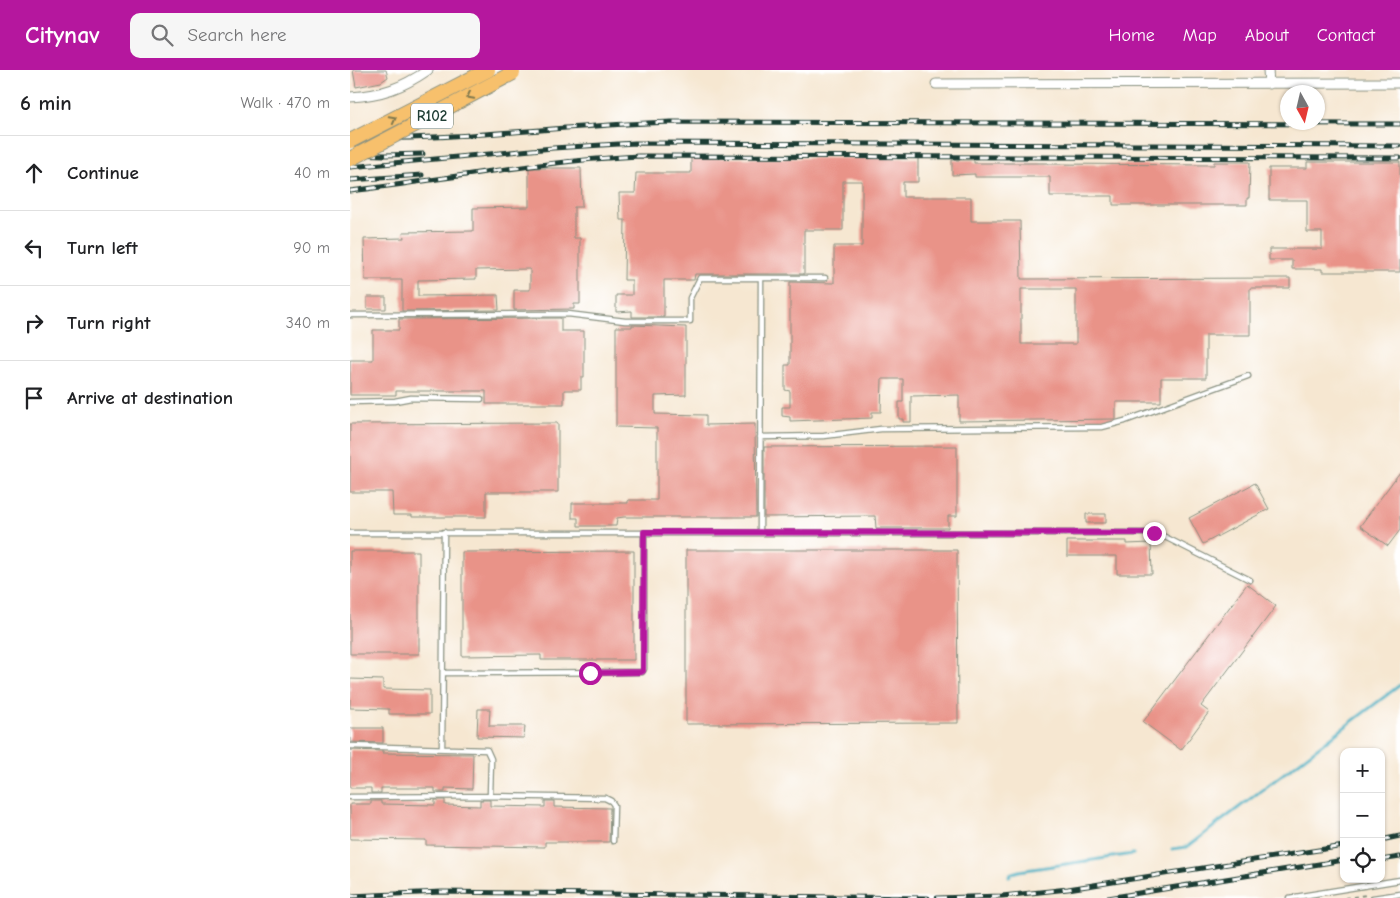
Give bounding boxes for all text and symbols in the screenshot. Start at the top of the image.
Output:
search box [130,13,480,58]
text: Citynav [25,21,100,49]
icon: search [148,21,176,49]
text: Search here [188,24,286,46]
text: Home [1108,25,1155,46]
text: Map [1183,25,1217,46]
text: About [1245,25,1289,46]
text: Contact [1317,25,1375,46]
north arrow [1280,85,1325,130]
one-way arrow [466,90,475,100]
text: 6 min [20,91,72,115]
text: Walk · 470 m [241,94,330,112]
road number: R102 [411,104,453,128]
one-way arrow [388,115,397,125]
icon: ahead [20,159,48,187]
text: Continue [67,162,139,184]
text: 40 m [294,164,330,182]
icon: left [20,234,48,262]
text: Turn left [67,237,138,259]
text: 90 m [293,239,330,257]
icon: right [20,309,48,337]
text: Turn right [67,312,151,334]
text: 340 m [286,314,330,332]
icon: arrive [20,384,48,412]
text: Arrive at destination [67,387,233,409]
route end [1143,522,1166,545]
route start [579,662,602,685]
map controls [1340,748,1385,883]
button: + [1340,748,1385,793]
button: − [1340,793,1385,838]
button: locate [1340,838,1385,883]

